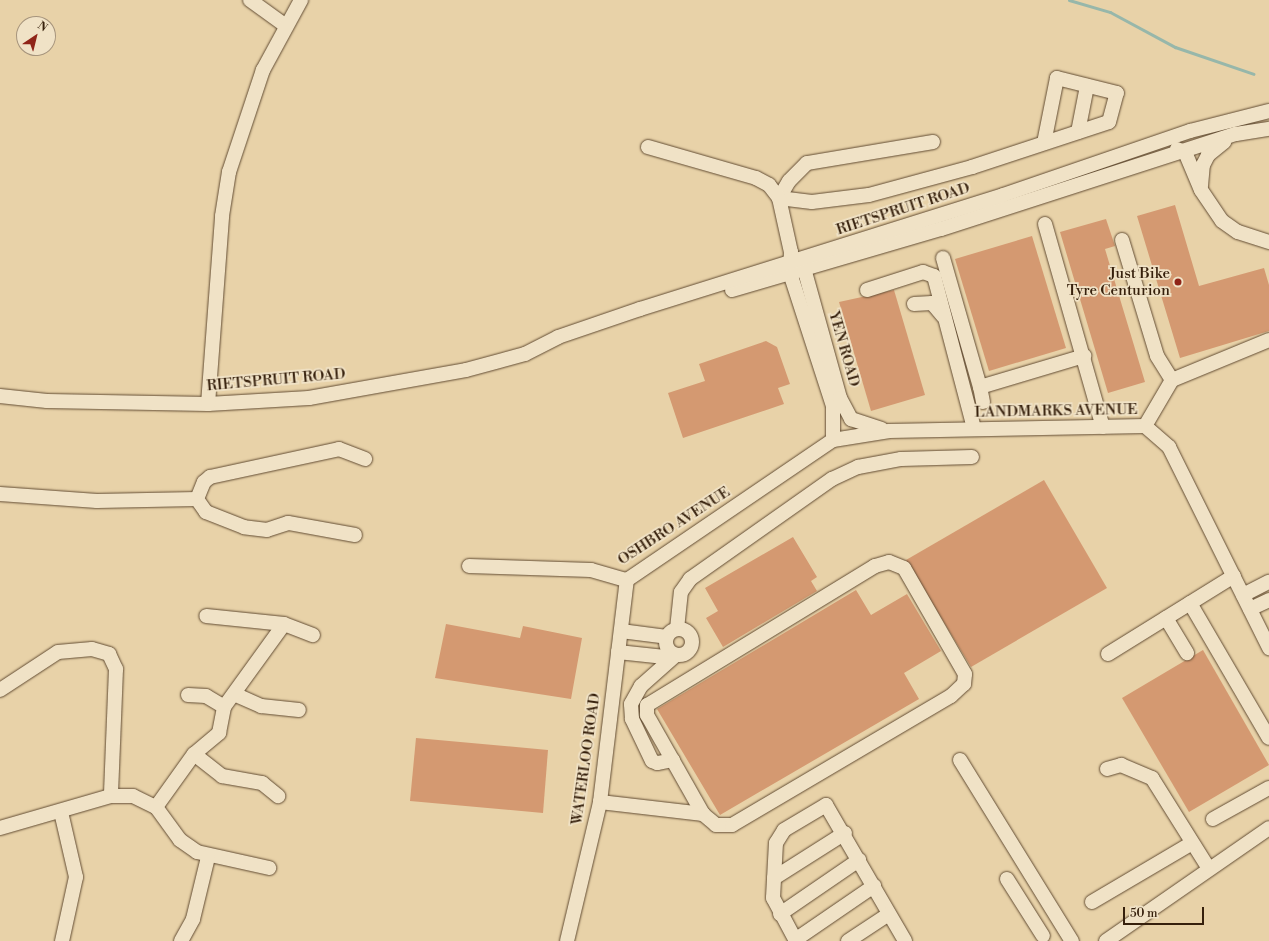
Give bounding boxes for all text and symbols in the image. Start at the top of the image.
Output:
north arrow [16,16,56,56]
text: N [35,19,50,35]
street label: RIETSPRUIT ROAD [834,179,972,239]
place label: Just Bike Tyre Centurion [1067,264,1170,299]
marker: Just Bike Tyre Centurion [1173,277,1183,287]
street label: YEN ROAD [825,309,863,389]
street label: RIETSPRUIT ROAD [206,365,346,395]
street label: LANDMARKS AVENUE [974,401,1138,421]
street label: OSHBRO AVENUE [614,483,734,569]
street label: WATERLOO ROAD [568,692,604,826]
scale bar [1125,899,1206,925]
text: 50 m [1130,906,1158,921]

